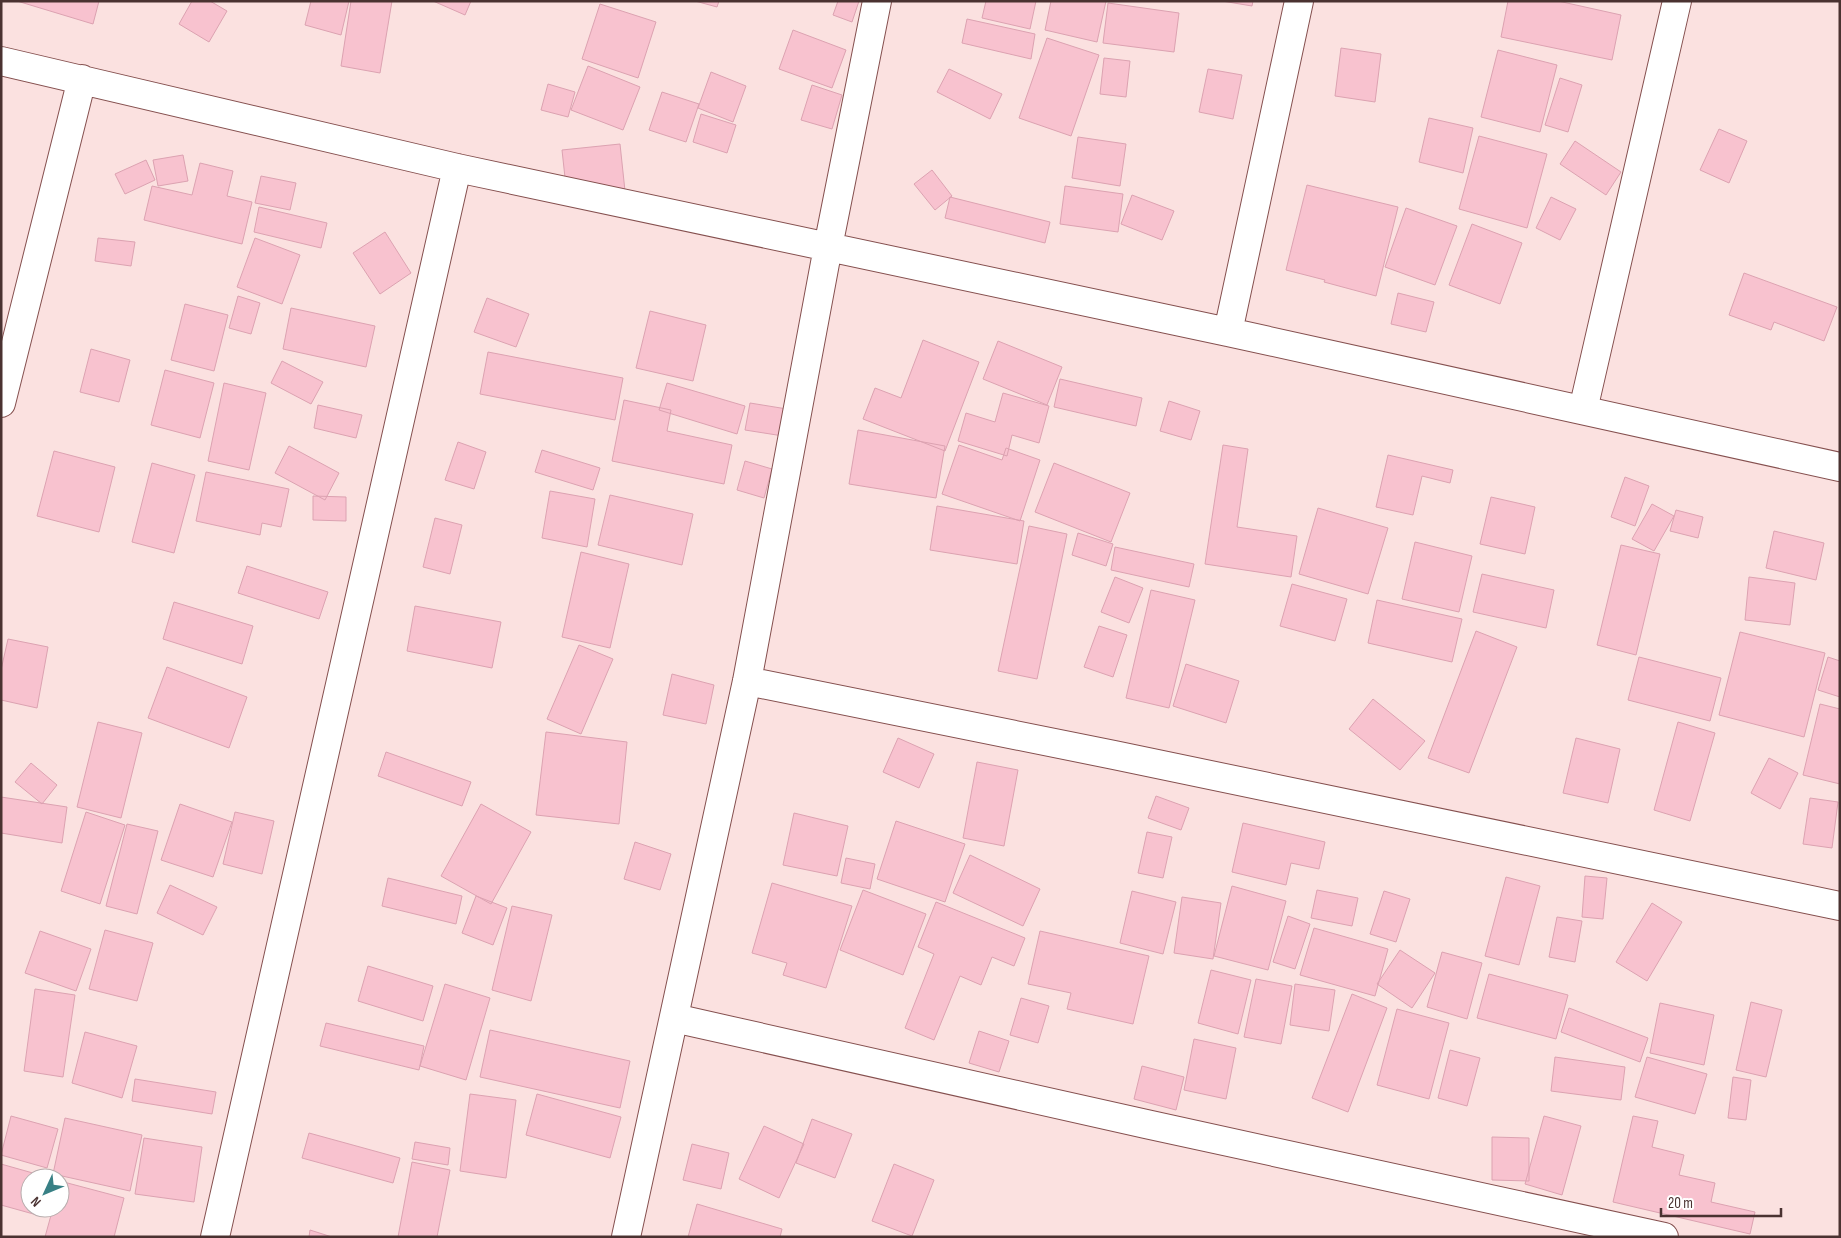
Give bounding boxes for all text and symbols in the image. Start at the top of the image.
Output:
north arrow [20,1168,70,1218]
scale bar [1661,1186,1781,1218]
text: N [27,1193,45,1210]
text: 20 m [1668,1194,1693,1213]

